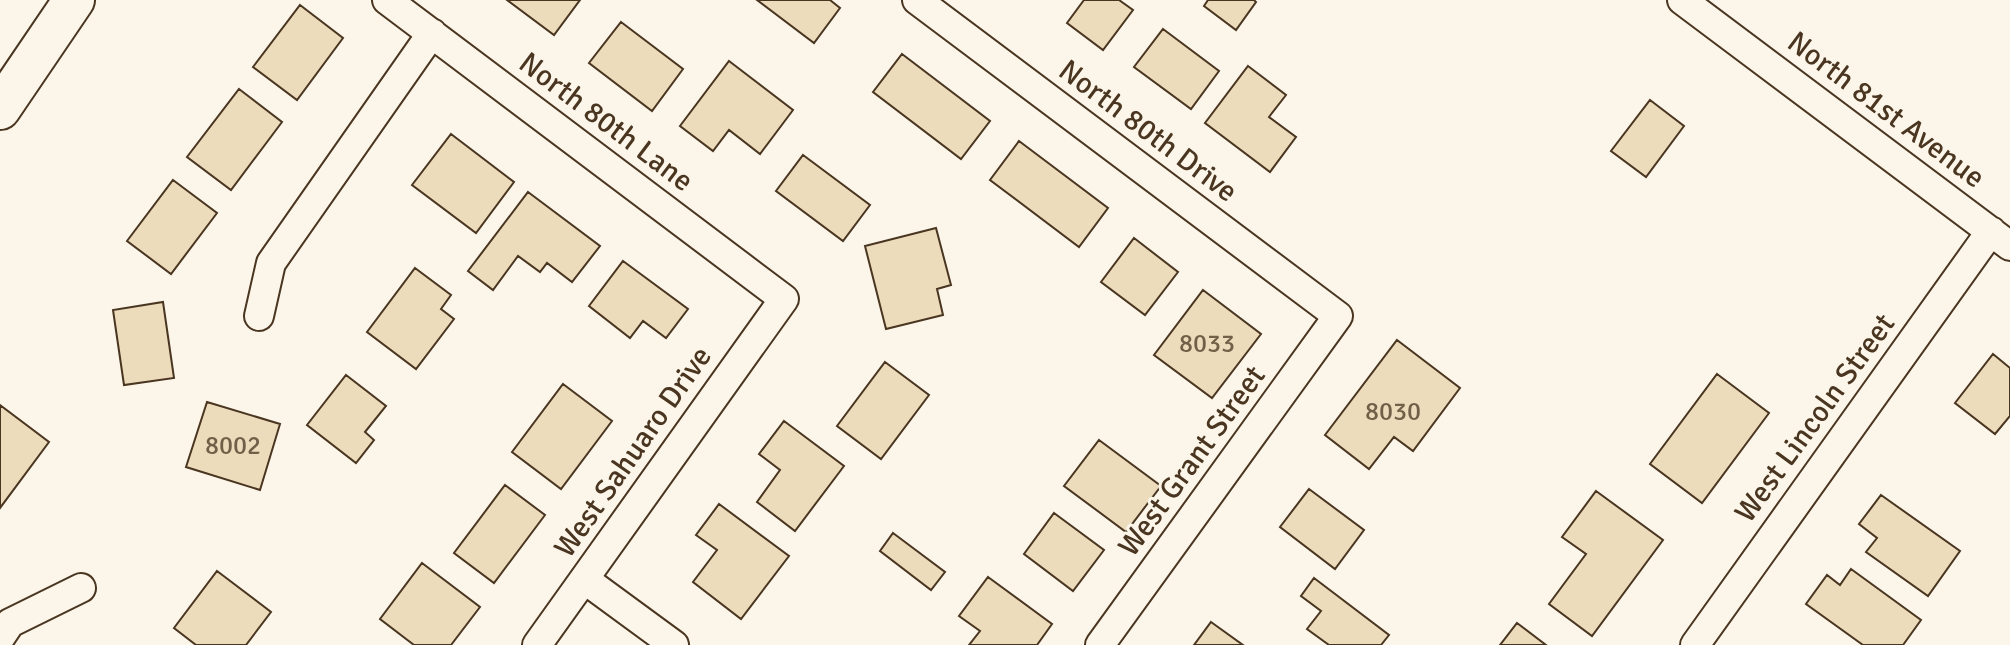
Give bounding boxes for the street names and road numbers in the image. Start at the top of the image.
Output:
street label: North 81st Avenue [1780,24,1992,196]
street label: North 80th Lane [511,44,701,200]
street label: North 80th Drive [1051,52,1245,210]
street label: West Lincoln Street [1727,307,1903,529]
street label: West Sahuaro Drive [546,339,720,565]
street label: West Grant Street [1110,358,1274,564]

